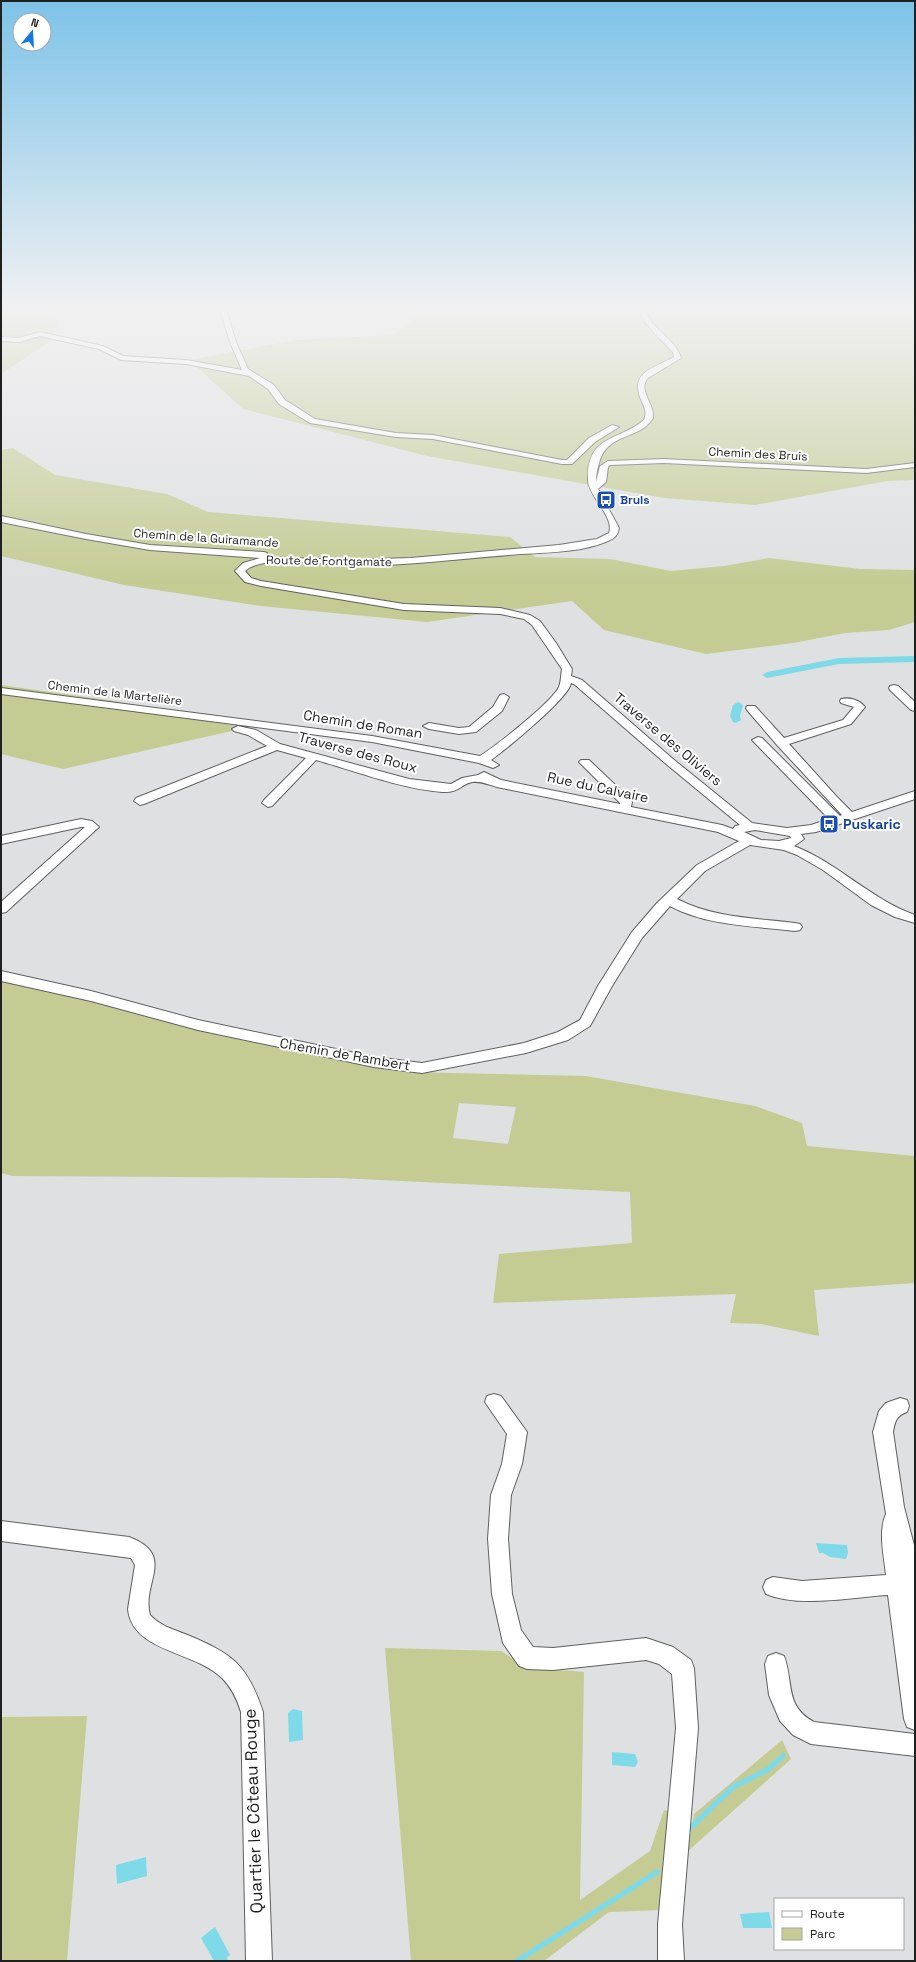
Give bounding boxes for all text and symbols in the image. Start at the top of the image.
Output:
north arrow [12,12,52,52]
text: N [29,15,41,30]
street label: Chemin des Bruis [708,443,808,465]
bus stop icon: Bruis [595,489,617,511]
place label: Bruis [620,492,650,508]
street label: Chemin de la Guiramande [133,525,279,551]
street label: Route de Fontgamate [266,552,392,570]
street label: Chemin de la Martelière [47,677,183,709]
street label: Traverse des Oliviers [610,688,726,790]
street label: Chemin de Roman [302,706,424,742]
street label: Traverse des Roux [297,727,419,777]
street label: Rue du Calvaire [546,767,650,807]
bus stop icon: Puskaric [818,813,840,835]
place label: Puskaric [843,815,901,833]
street label: Chemin de Rambert [278,1034,412,1074]
street label: Quartier le Côteau Rouge [238,1708,268,1914]
legend [774,1898,904,1950]
text: Route [810,1906,845,1922]
text: Parc [810,1926,835,1942]

